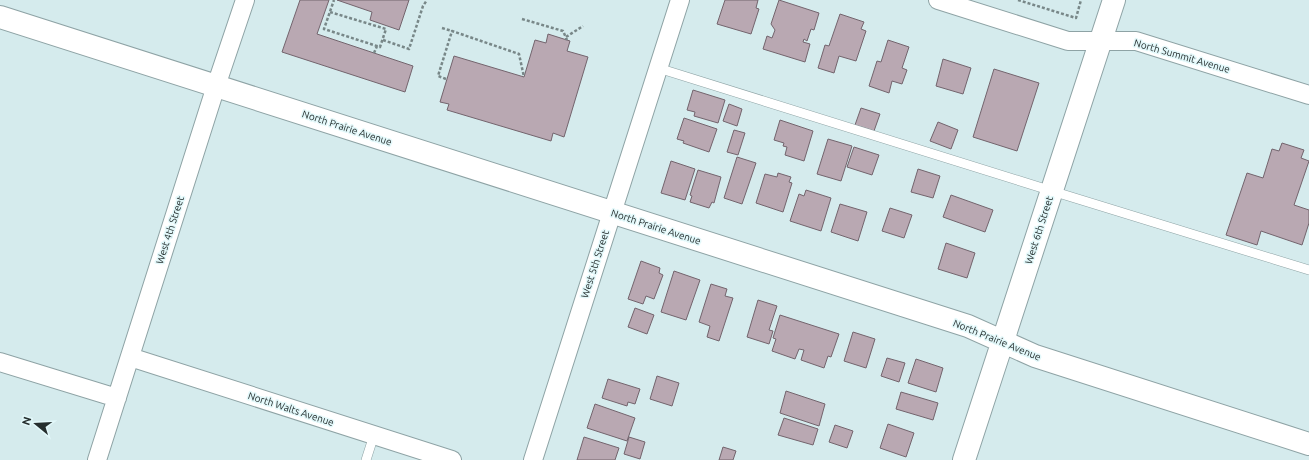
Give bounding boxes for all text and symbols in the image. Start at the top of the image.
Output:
street label: North Summit Avenue [1133,37,1231,75]
street label: North Prairie Avenue [301,108,393,148]
street label: West 4th Street [154,195,186,265]
street label: West 6th Street [1023,195,1055,265]
street label: North Prairie Avenue [610,207,702,247]
street label: West 5th Street [579,229,611,299]
street label: North Prairie Avenue [951,317,1043,363]
street label: North Walts Avenue [247,390,335,428]
north arrow [16,404,56,444]
text: N [20,415,33,427]

